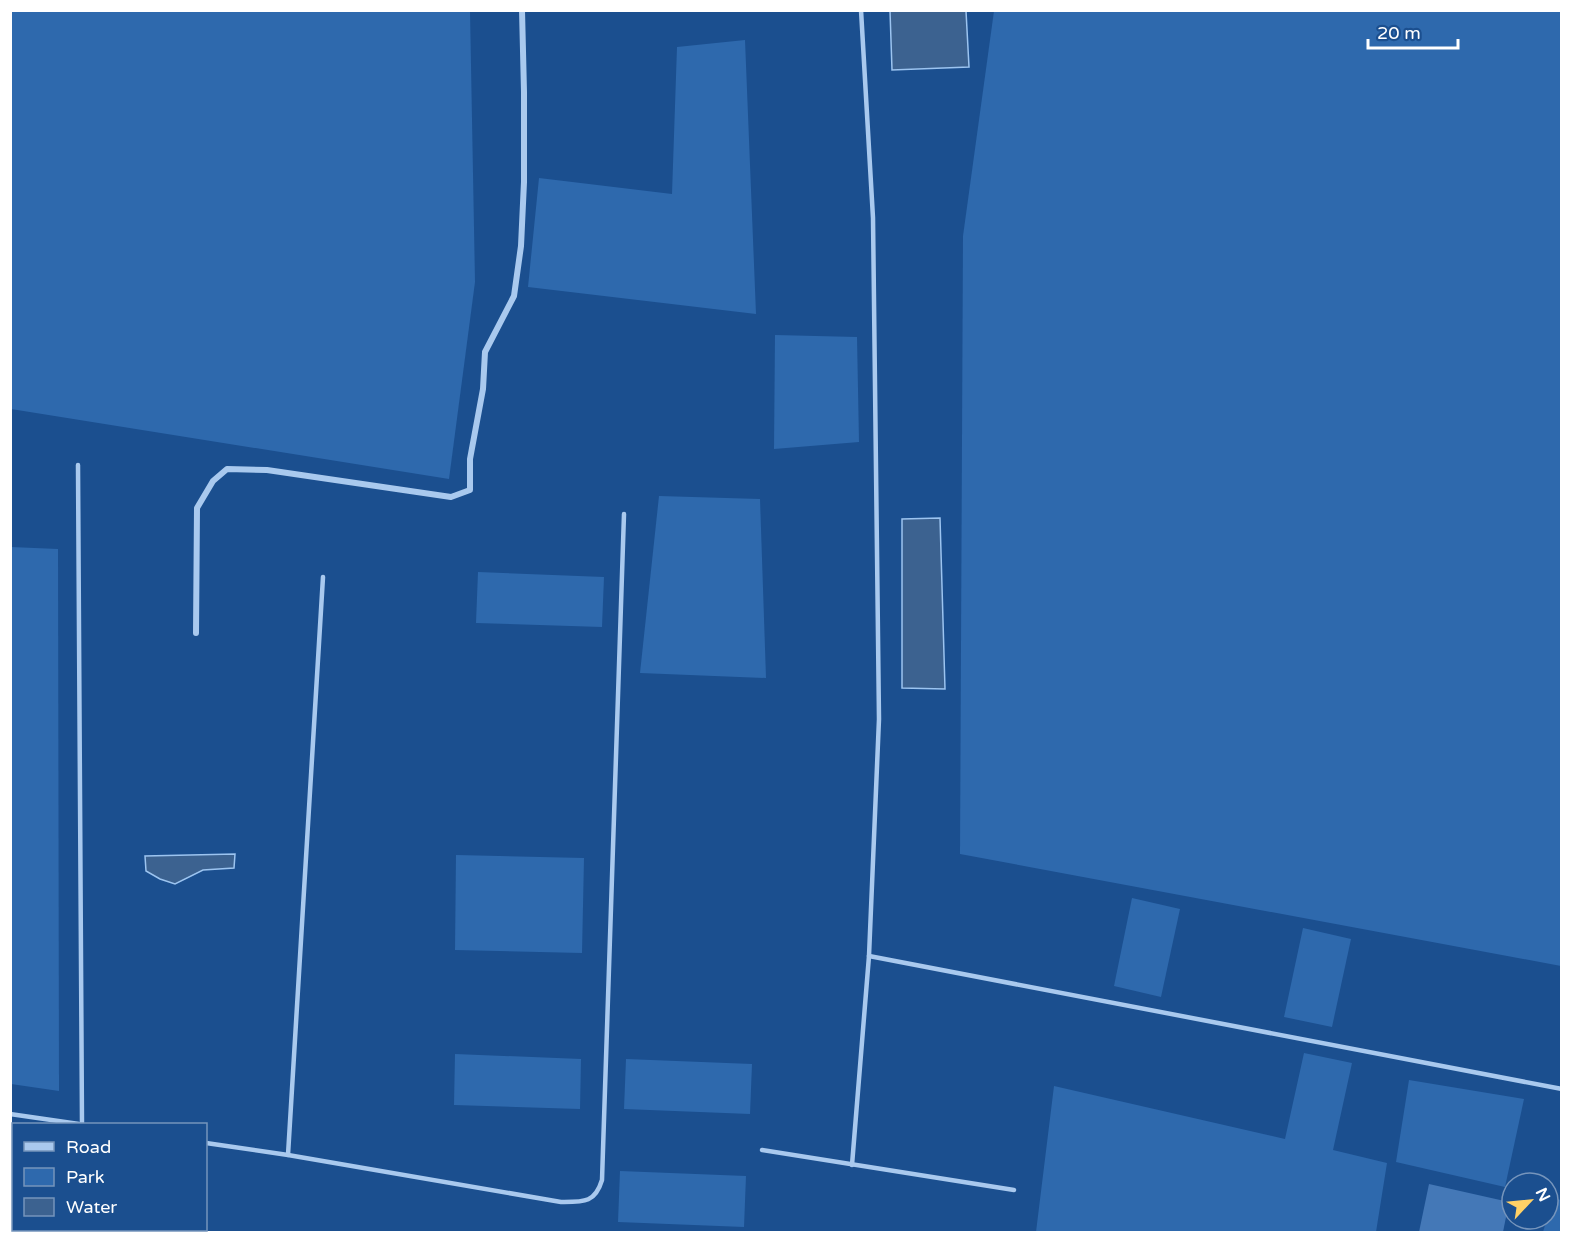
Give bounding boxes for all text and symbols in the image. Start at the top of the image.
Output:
scale bar [1368,12,1458,50]
text: 20 m [1377,22,1421,44]
legend [12,1123,207,1231]
text: Road [66,1136,111,1158]
text: Park [66,1166,105,1188]
north arrow [1500,1171,1560,1231]
text: N [1531,1185,1554,1205]
text: Water [66,1196,117,1218]

